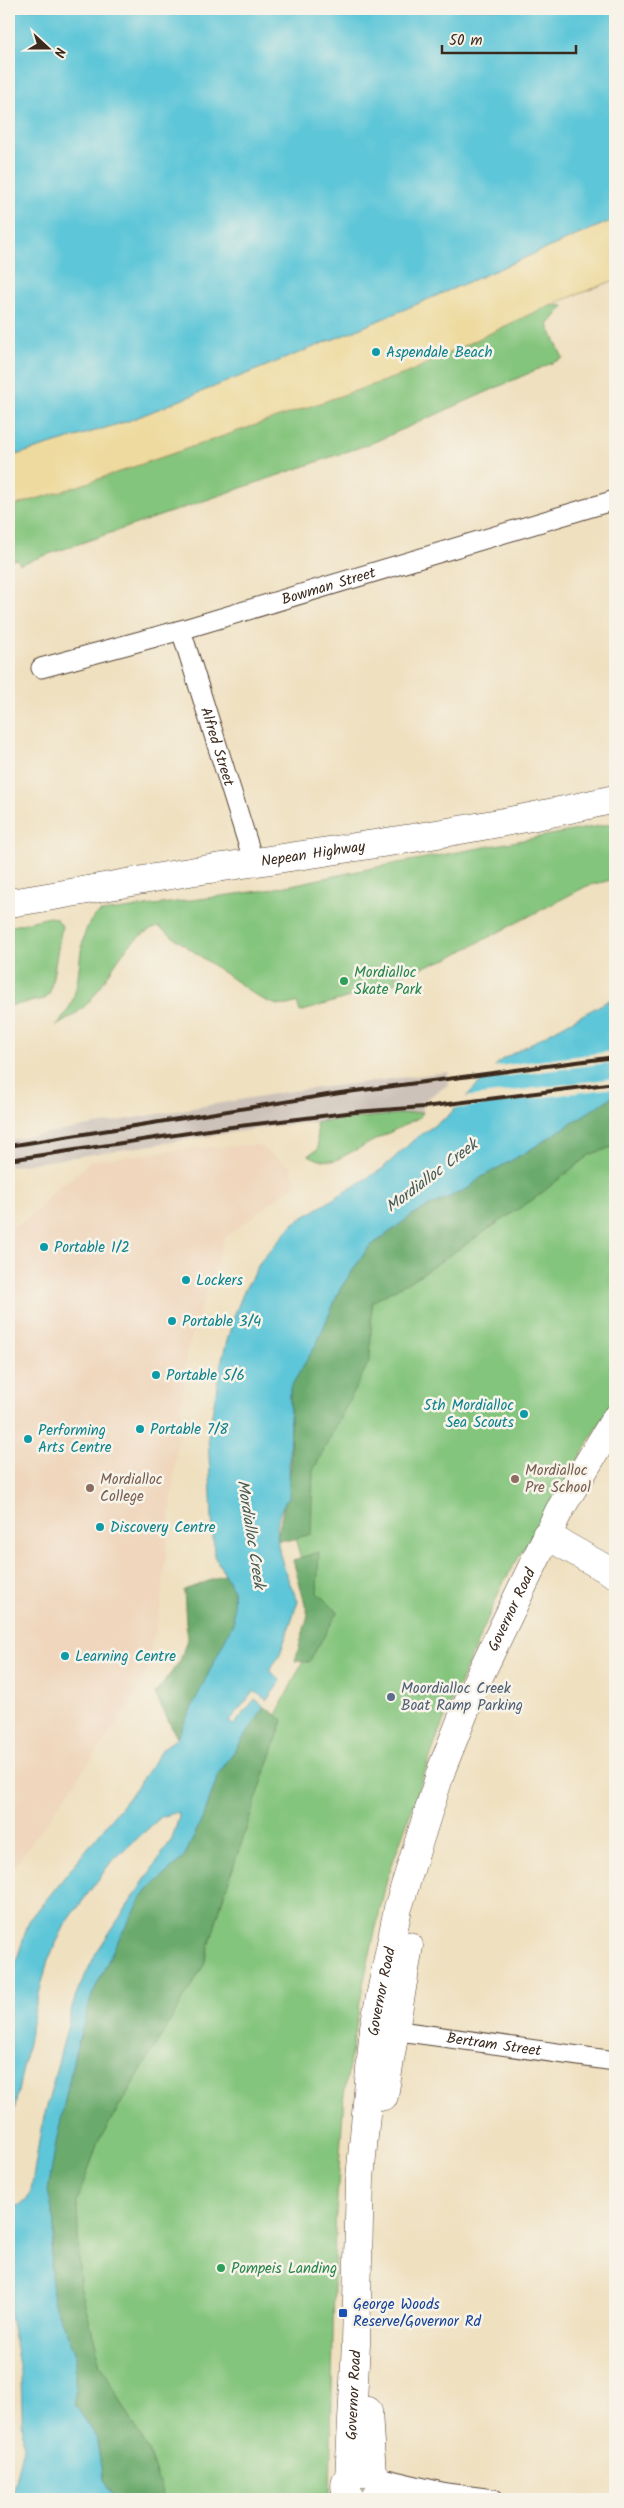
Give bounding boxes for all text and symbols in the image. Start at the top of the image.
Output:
north arrow [22,22,72,72]
scale bar [442,22,575,54]
text: 50 m [449,29,483,53]
text: N [47,44,71,61]
place label: Aspendale Beach [386,341,492,365]
marker: Aspendale Beach [370,346,382,358]
street label: Bowman Street [279,561,379,612]
street label: Alfred Street [193,704,240,790]
street label: Nepean Highway [260,835,368,874]
place label: Mordialloc Skate Park [354,961,423,1002]
marker: Mordialloc Skate Park [338,975,350,987]
water label: Mordialloc Creek [381,1132,485,1219]
place label: Portable 1/2 [54,1236,130,1260]
marker: Portable 1/2 [38,1241,50,1253]
place label: Lockers [196,1269,243,1293]
marker: Lockers [180,1274,192,1286]
place label: Portable 3/4 [182,1310,261,1334]
marker: Portable 3/4 [166,1315,178,1327]
place label: Portable 5/6 [166,1364,245,1388]
marker: Portable 5/6 [150,1369,162,1381]
place label: 5th Mordialloc Sea Scouts [424,1394,515,1435]
marker: 5th Mordialloc Sea Scouts [518,1408,530,1420]
place label: Portable 7/8 [150,1418,229,1442]
place label: Performing Arts Centre [38,1419,112,1460]
marker: Portable 7/8 [134,1423,146,1435]
marker: Performing Arts Centre [22,1433,34,1445]
place label: Mordialloc Pre School [525,1459,591,1500]
place label: Mordialloc College [100,1468,163,1509]
marker: Mordialloc Pre School [509,1473,521,1485]
water label: Mordialloc Creek [230,1478,272,1593]
marker: Mordialloc College [84,1482,96,1494]
place label: Discovery Centre [110,1516,216,1540]
marker: Discovery Centre [94,1521,106,1533]
street label: Governor Road [482,1564,543,1656]
place label: Learning Centre [75,1645,176,1669]
marker: Learning Centre [59,1650,71,1662]
place label: Moordialloc Creek Boat Ramp Parking [401,1677,523,1718]
marker: Moordialloc Creek Boat Ramp Parking [385,1691,397,1703]
street label: Governor Road [362,1945,403,2037]
street label: Bertram Street [445,2027,543,2064]
place label: Pompeis Landing [231,2257,337,2281]
marker: Pompeis Landing [215,2262,227,2274]
place label: George Woods Reserve/Governor Rd [353,2293,482,2334]
marker: George Woods Reserve/Governor Rd [337,2307,349,2319]
street label: Governor Road [340,2349,369,2441]

